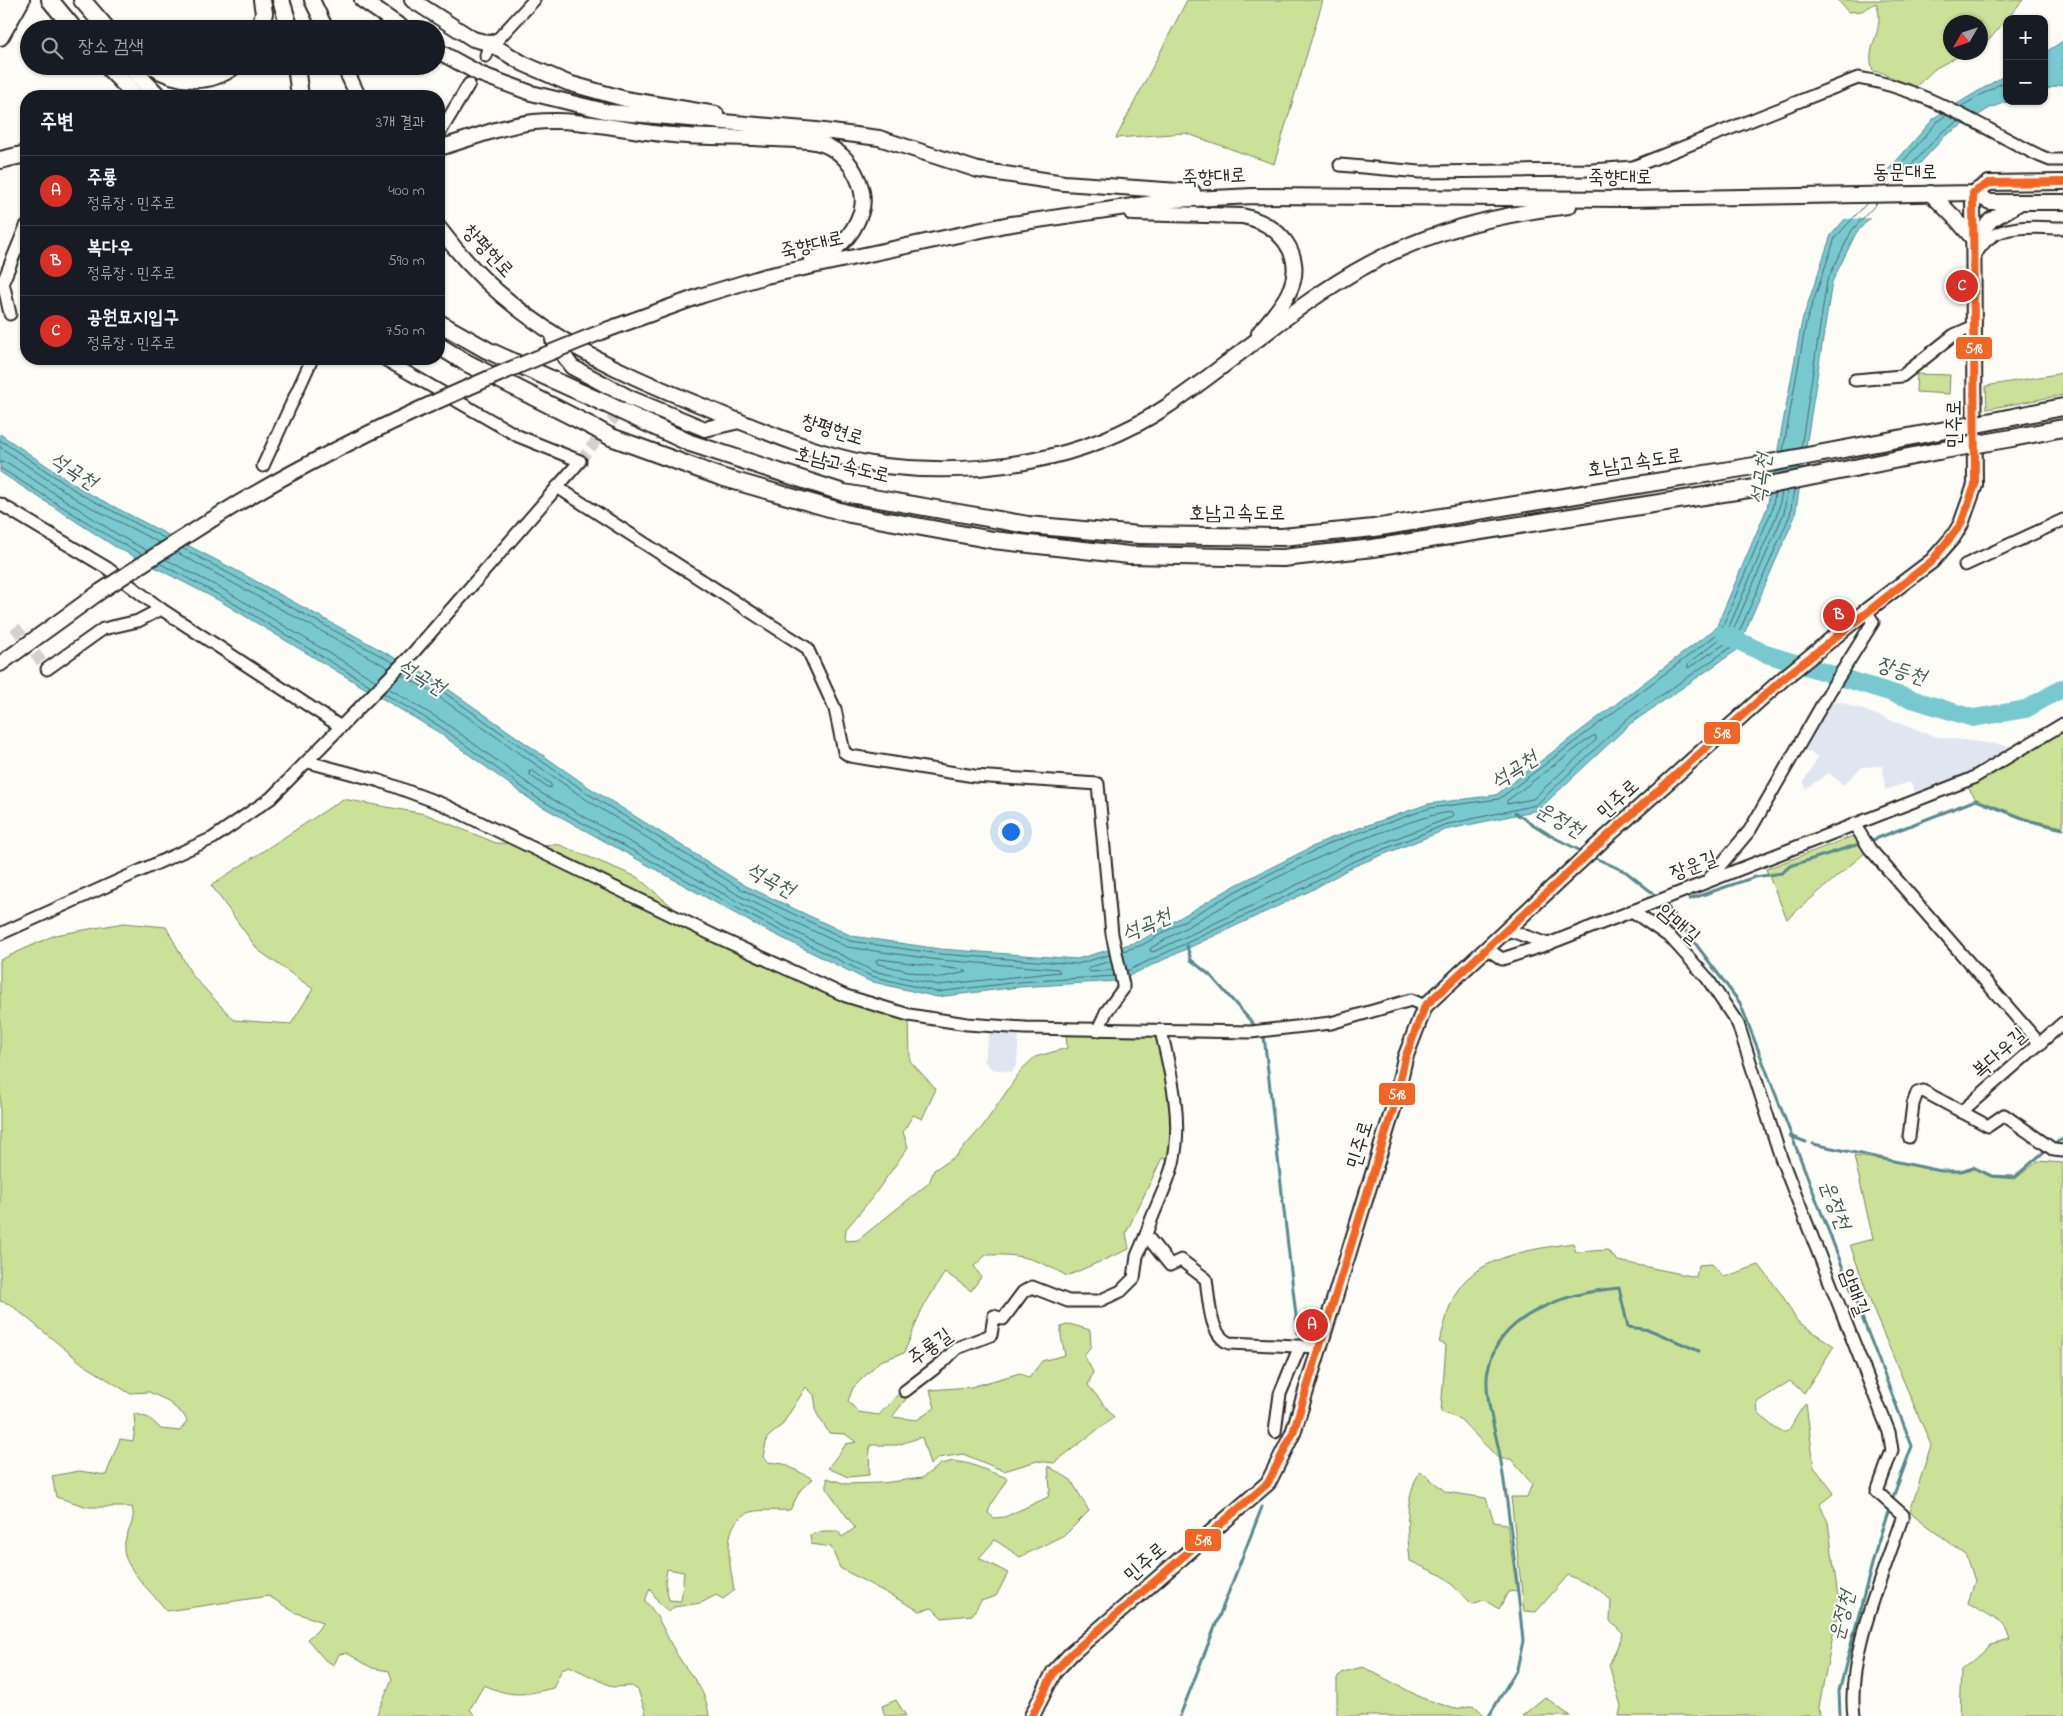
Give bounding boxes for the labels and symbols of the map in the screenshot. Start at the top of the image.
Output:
north arrow [1943,15,1988,60]
street label: 동문대로 [1873,159,1937,188]
street label: 죽향대로 [1181,162,1247,194]
street label: 죽향대로 [1588,164,1652,193]
street label: 창평현로 [454,219,520,285]
street label: 죽향대로 [777,225,847,267]
pin: C [1946,267,1978,305]
line badge: 518 [1955,336,1993,360]
text: 518 [1965,339,1984,360]
street label: 민주로 [1941,400,1970,448]
street label: 창평현로 [797,408,867,454]
street label: 호남고속도로 [792,440,892,492]
street label: 호남고속도로 [1585,442,1685,486]
water label: 석곡천 [44,446,104,499]
water label: 석곡천 [1744,450,1781,506]
street label: 호남고속도로 [1189,500,1285,529]
pin: B [1823,596,1855,634]
water label: 장등천 [1872,650,1932,694]
water label: 석곡천 [392,652,452,705]
line badge: 518 [1703,721,1741,745]
text: 518 [1713,724,1732,745]
water label: 석곡천 [1486,743,1546,797]
street label: 민주로 [1591,773,1647,827]
water label: 운정천 [1530,796,1590,847]
your location [998,819,1024,845]
street label: 장운길 [1666,845,1722,889]
water label: 석곡천 [741,856,801,907]
street label: 암매길 [1650,898,1706,952]
water label: 석곡천 [1118,901,1178,950]
street label: 복다우길 [1966,1022,2034,1086]
line badge: 518 [1378,1082,1416,1106]
text: 518 [1388,1085,1407,1106]
street label: 민주로 [1340,1118,1382,1172]
water label: 운정천 [1811,1176,1858,1236]
street label: 암매길 [1831,1265,1875,1321]
pin: A [1296,1306,1328,1344]
street label: 주룡길 [903,1322,959,1374]
line badge: 518 [1184,1528,1222,1552]
text: 518 [1194,1531,1213,1552]
street label: 민주로 [1118,1536,1174,1590]
water label: 운정천 [1822,1586,1864,1644]

